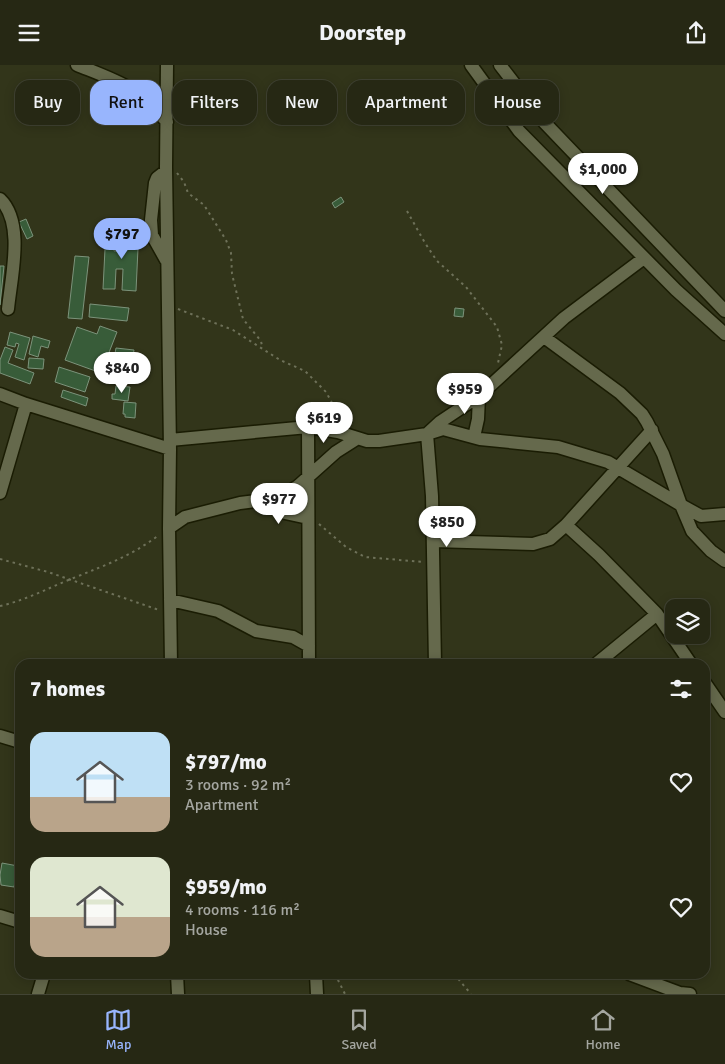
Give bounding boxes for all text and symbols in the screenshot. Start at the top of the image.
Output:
icon: menu [15,19,43,47]
text: Doorstep [319,19,406,46]
icon: share [682,19,710,47]
chip: Buy [15,80,80,125]
chip: Rent [90,80,162,125]
chip: Filters [172,80,257,125]
chip: New [267,80,337,125]
chip: Apartment [347,80,465,125]
chip: House [475,80,559,125]
pin: $1,000 [562,153,644,195]
text: $1,000 [579,159,627,179]
pin: $797 [92,217,152,260]
text: $797 [105,224,139,244]
pin: $840 [92,351,152,394]
text: $840 [105,358,139,378]
pin: $959 [435,373,495,415]
text: $959 [448,379,482,399]
pin: $619 [294,401,354,444]
text: $619 [307,408,341,428]
pin: $977 [249,483,309,525]
text: $977 [262,489,296,509]
pin: $850 [417,505,477,548]
text: $850 [430,512,464,532]
map controls [665,599,710,644]
button: layers [665,599,710,644]
icon: filters [667,675,695,703]
text: 7 homes [30,676,105,702]
text: $797/mo [185,749,267,775]
icon: home [70,752,130,812]
icon: heart [667,768,695,796]
text: 3 rooms · 92 m² [185,775,291,795]
text: Apartment [185,795,258,815]
text: $959/mo [185,874,267,900]
icon: home [70,877,130,937]
icon: heart [667,893,695,921]
text: 4 rooms · 116 m² [185,900,300,920]
text: House [185,920,228,940]
tab: Map [104,1006,132,1053]
tab: Saved [341,1006,377,1053]
tab: Home [586,1006,621,1053]

